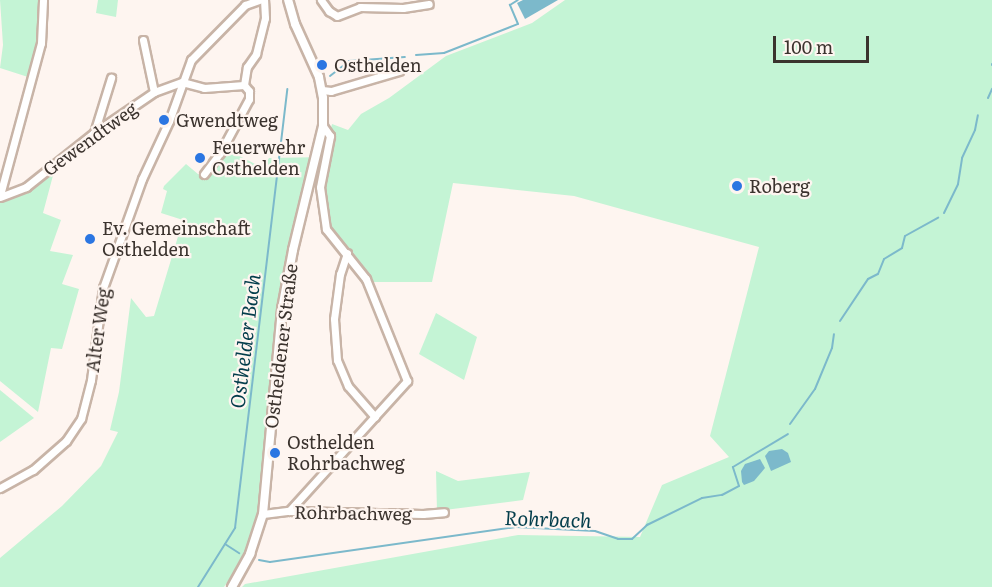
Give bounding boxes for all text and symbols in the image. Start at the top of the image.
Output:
scale bar [776,24,872,62]
text: 100 m [784,33,833,60]
place label: Osthelden [334,54,422,76]
marker: Osthelden [315,58,329,72]
street label: Gewendtweg [39,98,141,180]
place label: Gwendtweg [176,109,278,131]
marker: Gwendtweg [157,113,171,127]
place label: Feuerwehr Osthelden [212,137,305,180]
marker: Feuerwehr Osthelden [193,151,207,165]
place label: Roberg [749,175,810,197]
marker: Roberg [730,179,744,193]
place label: Ev. Gemeinschaft Osthelden [102,218,251,260]
marker: Ev. Gemeinschaft Osthelden [83,232,97,246]
street label: Ostheldener Straße [260,262,302,430]
water label: Osthelder Bach [224,272,264,410]
street label: Alter Weg [81,286,115,374]
place label: Osthelden Rohrbachweg [287,432,405,474]
marker: Osthelden Rohrbachweg [268,446,282,460]
street label: Rohrbachweg [294,501,412,525]
water label: Rohrbach [504,504,592,532]

